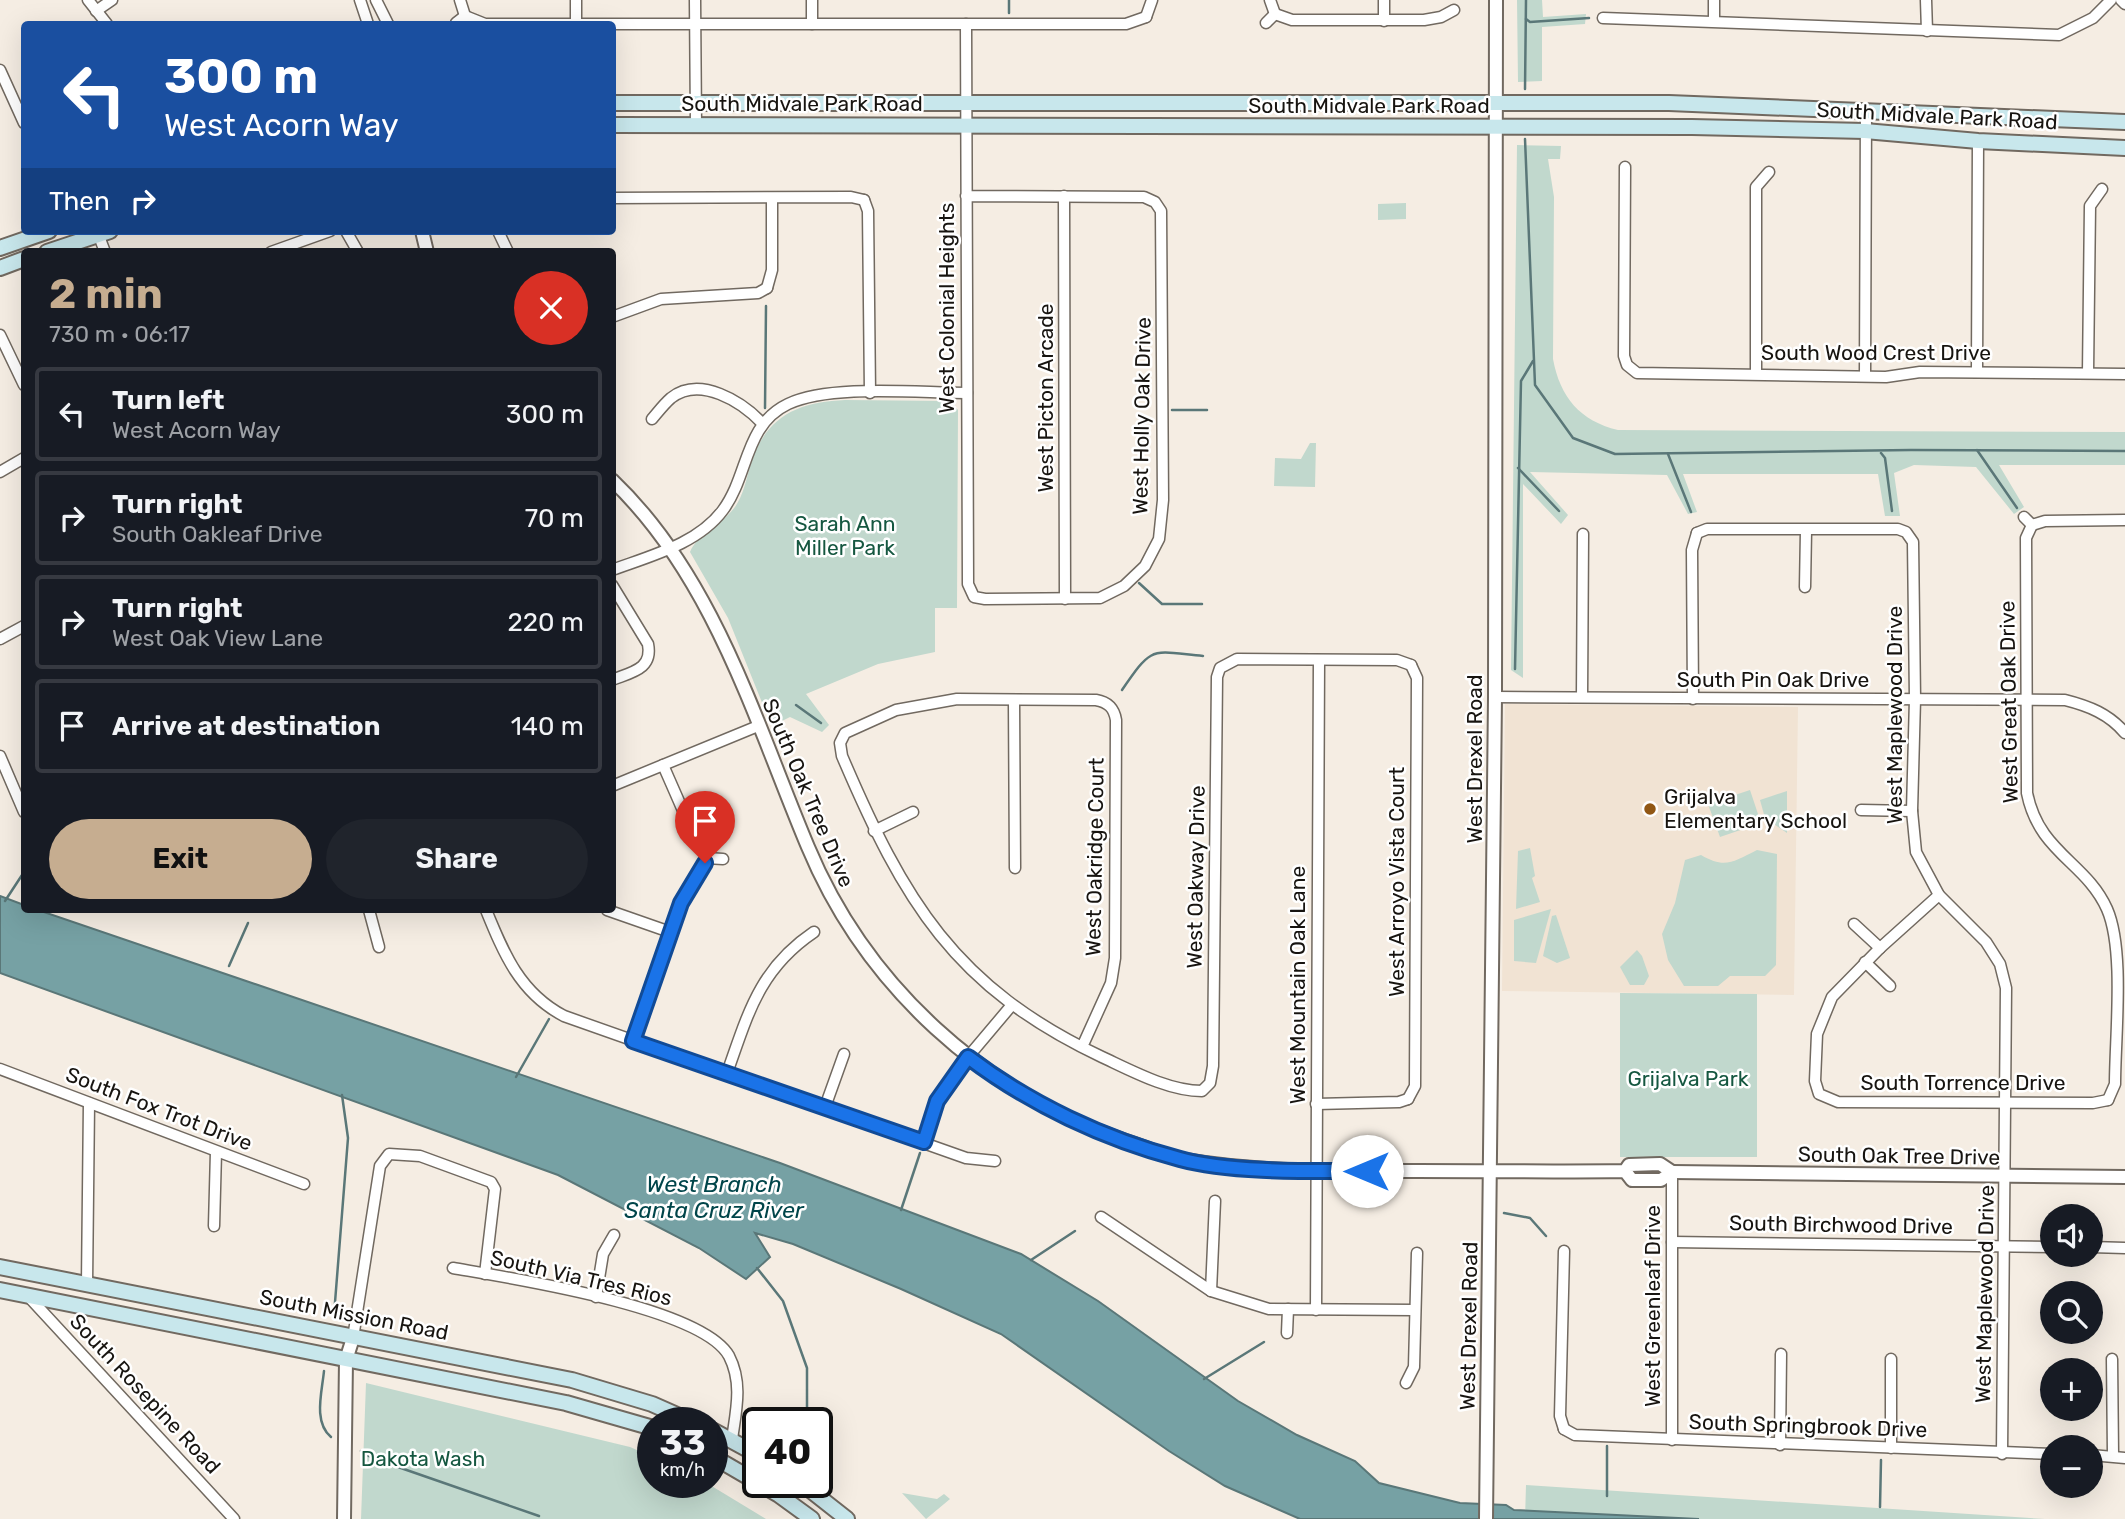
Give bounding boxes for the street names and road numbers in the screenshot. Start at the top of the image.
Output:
street label: South Midvale Park Road [681,91,923,116]
street label: South Midvale Park Road [1248,93,1490,118]
street label: South Midvale Park Road [1816,97,2058,134]
street label: West Colonial Heights [934,203,959,413]
street label: West Picton Arcade [1033,303,1058,493]
street label: West Holly Oak Drive [1127,317,1156,515]
street label: South Wood Crest Drive [1761,340,1991,365]
street label: West Great Oak Drive [1994,600,2023,804]
street label: West Maplewood Drive [1882,606,1907,824]
street label: South Pin Oak Drive [1677,667,1869,692]
street label: West Drexel Road [1462,675,1487,843]
street label: South Oak Tree Drive [757,695,860,891]
street label: West Oakridge Court [1080,757,1109,957]
street label: West Arroyo Vista Court [1384,767,1409,997]
street label: West Oakway Drive [1181,785,1210,969]
street label: West Mountain Oak Lane [1285,866,1310,1104]
street label: South Fox Trot Drive [62,1061,256,1156]
street label: South Torrence Drive [1861,1070,2065,1095]
street label: South Oak Tree Drive [1798,1141,2000,1170]
street label: West Maplewood Drive [1970,1185,1999,1403]
street label: West Greenleaf Drive [1640,1205,1665,1407]
street label: South Birchwood Drive [1729,1210,1953,1239]
street label: West Drexel Road [1455,1241,1482,1411]
street label: South Via Tres Rios [488,1244,674,1311]
street label: South Mission Road [258,1284,451,1345]
street label: South Rosepine Road [65,1309,226,1479]
street label: South Springbrook Drive [1688,1409,1928,1442]

